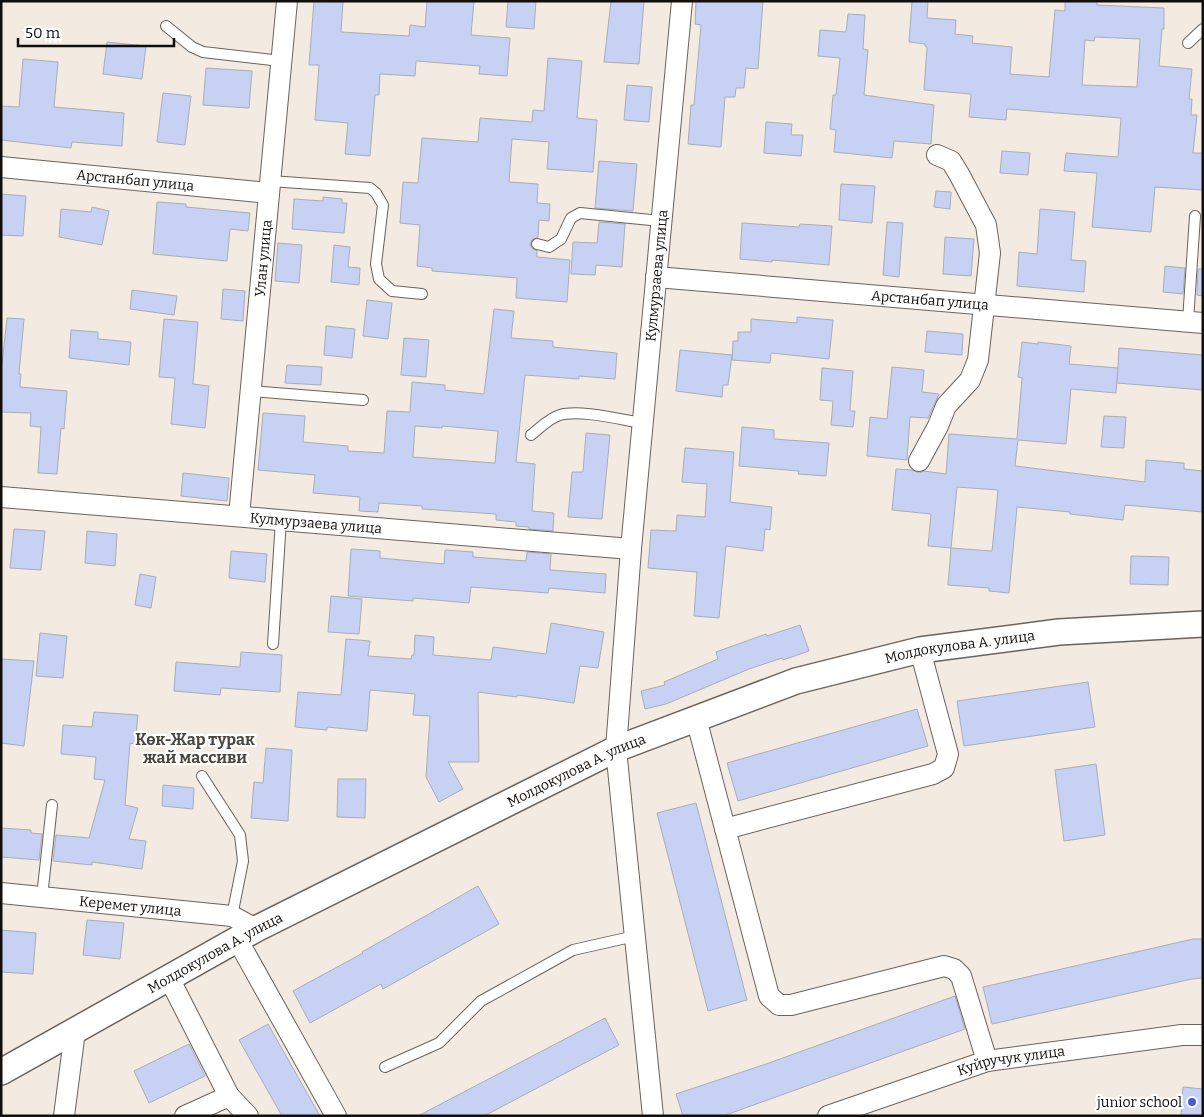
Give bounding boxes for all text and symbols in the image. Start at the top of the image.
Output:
scale bar [18,15,174,47]
text: 50 m [25,24,61,42]
street label: Арстанбап улица [76,166,195,195]
street label: Кулмурзаева улица [642,209,672,342]
street label: Улан улица [251,218,276,298]
street label: Арстанбап улица [870,287,990,314]
street label: Кулмурзаева улица [249,510,383,537]
street label: Молдокулова А. улица [883,627,1036,667]
district label: Көк-Жар турак жай массиви [135,730,255,767]
street label: Молдокулова А. улица [504,730,648,811]
street label: Керемет улица [78,893,182,920]
street label: Молдокулова А. улица [145,909,286,997]
street label: Куйручук улица [955,1043,1066,1080]
place label: junior school [1096,1094,1182,1111]
marker: junior school [1186,1096,1198,1108]

